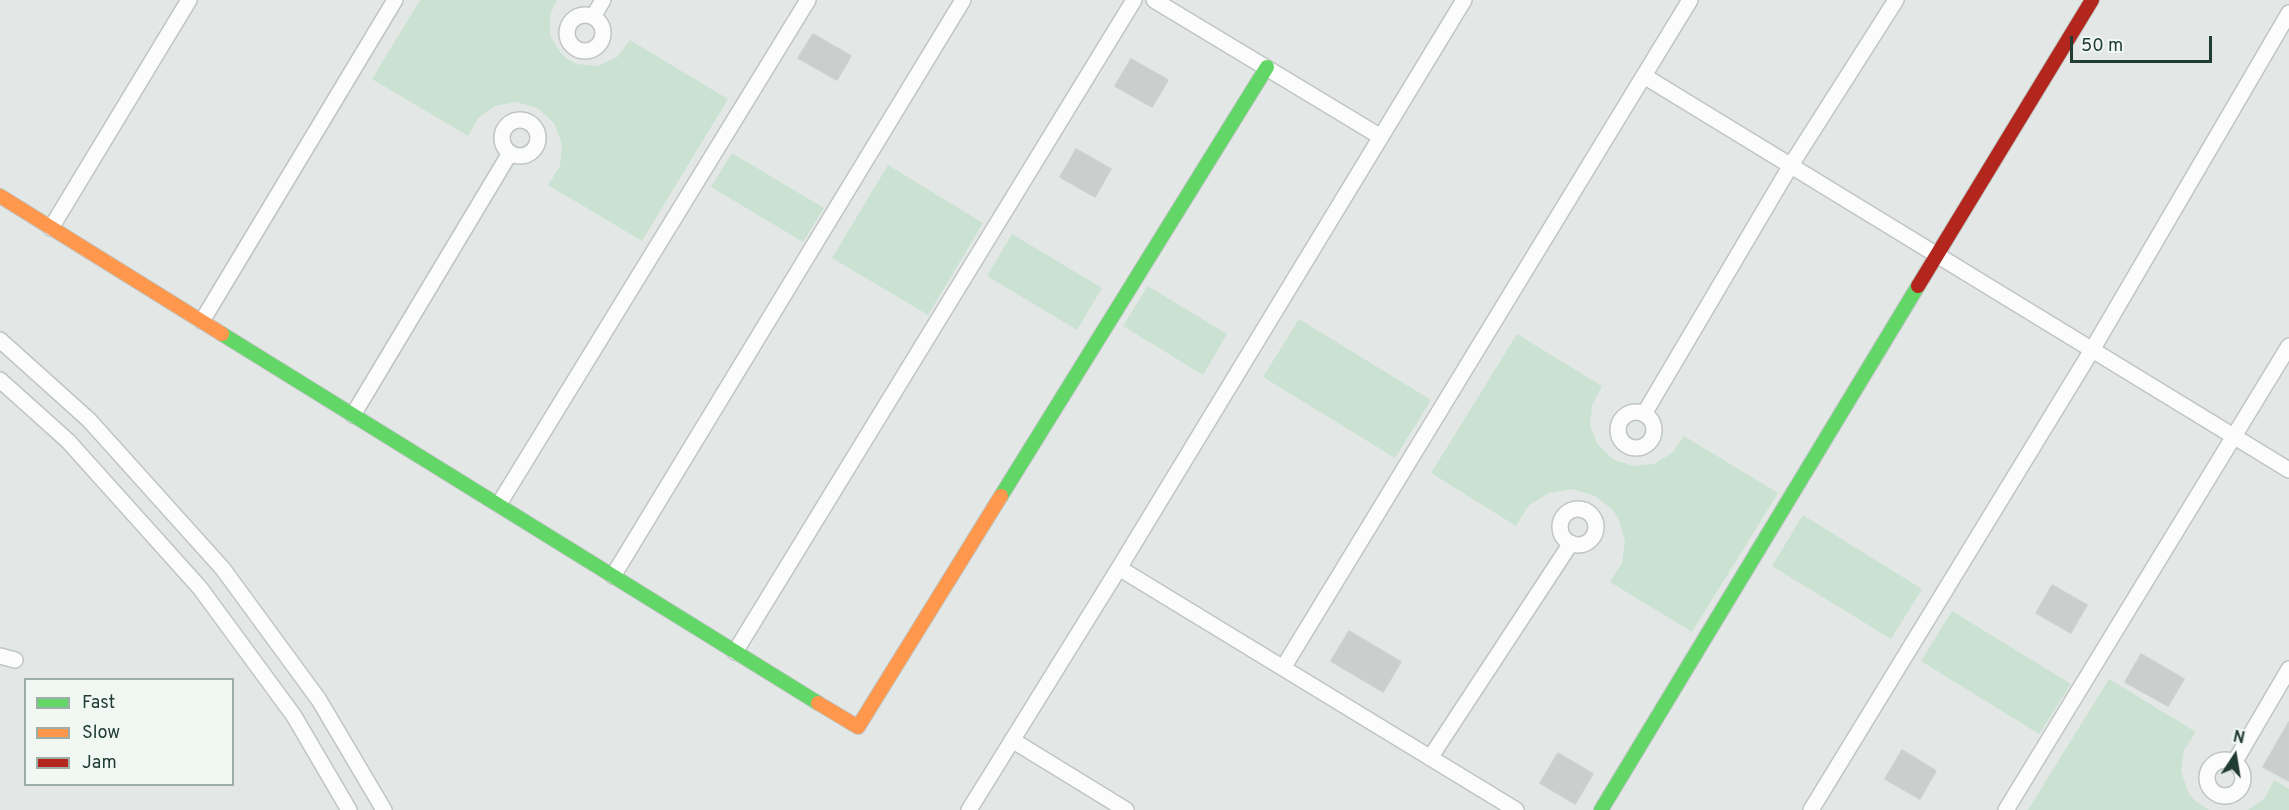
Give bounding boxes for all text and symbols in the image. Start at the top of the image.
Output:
scale bar [2073,24,2216,62]
text: 50 m [2081,35,2123,58]
legend [24,678,234,786]
text: Fast [82,692,115,715]
text: Slow [82,722,120,745]
north arrow [2205,726,2265,786]
text: N [2231,727,2246,749]
text: Jam [82,752,117,775]

